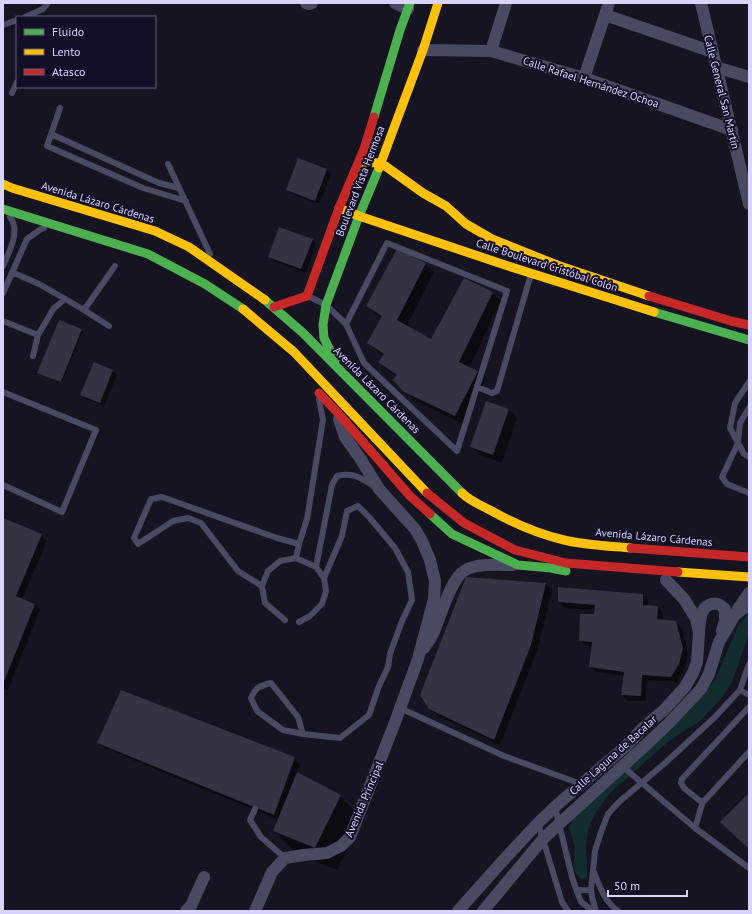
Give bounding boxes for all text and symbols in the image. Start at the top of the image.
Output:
legend [16,16,156,88]
text: Fluido [52,24,84,39]
street label: Calle General San Martín [701,34,743,150]
text: Lento [52,44,81,59]
street label: Calle Rafael Hernández Ochoa [521,53,661,111]
text: Atasco [52,64,85,79]
street label: Boulevard Vista Hermosa [332,124,388,238]
street label: Avenida Lázaro Cárdenas [40,178,156,226]
street label: Calle Boulevard Cristóbal Colón [474,235,620,295]
street label: Avenida Lázaro Cárdenas [331,344,424,437]
street label: Avenida Lázaro Cárdenas [595,525,713,549]
street label: Calle Laguna de Bacalar [566,712,660,798]
street label: Avenida Principal [342,758,387,839]
scale bar [608,872,687,898]
text: 50 m [614,878,640,893]

